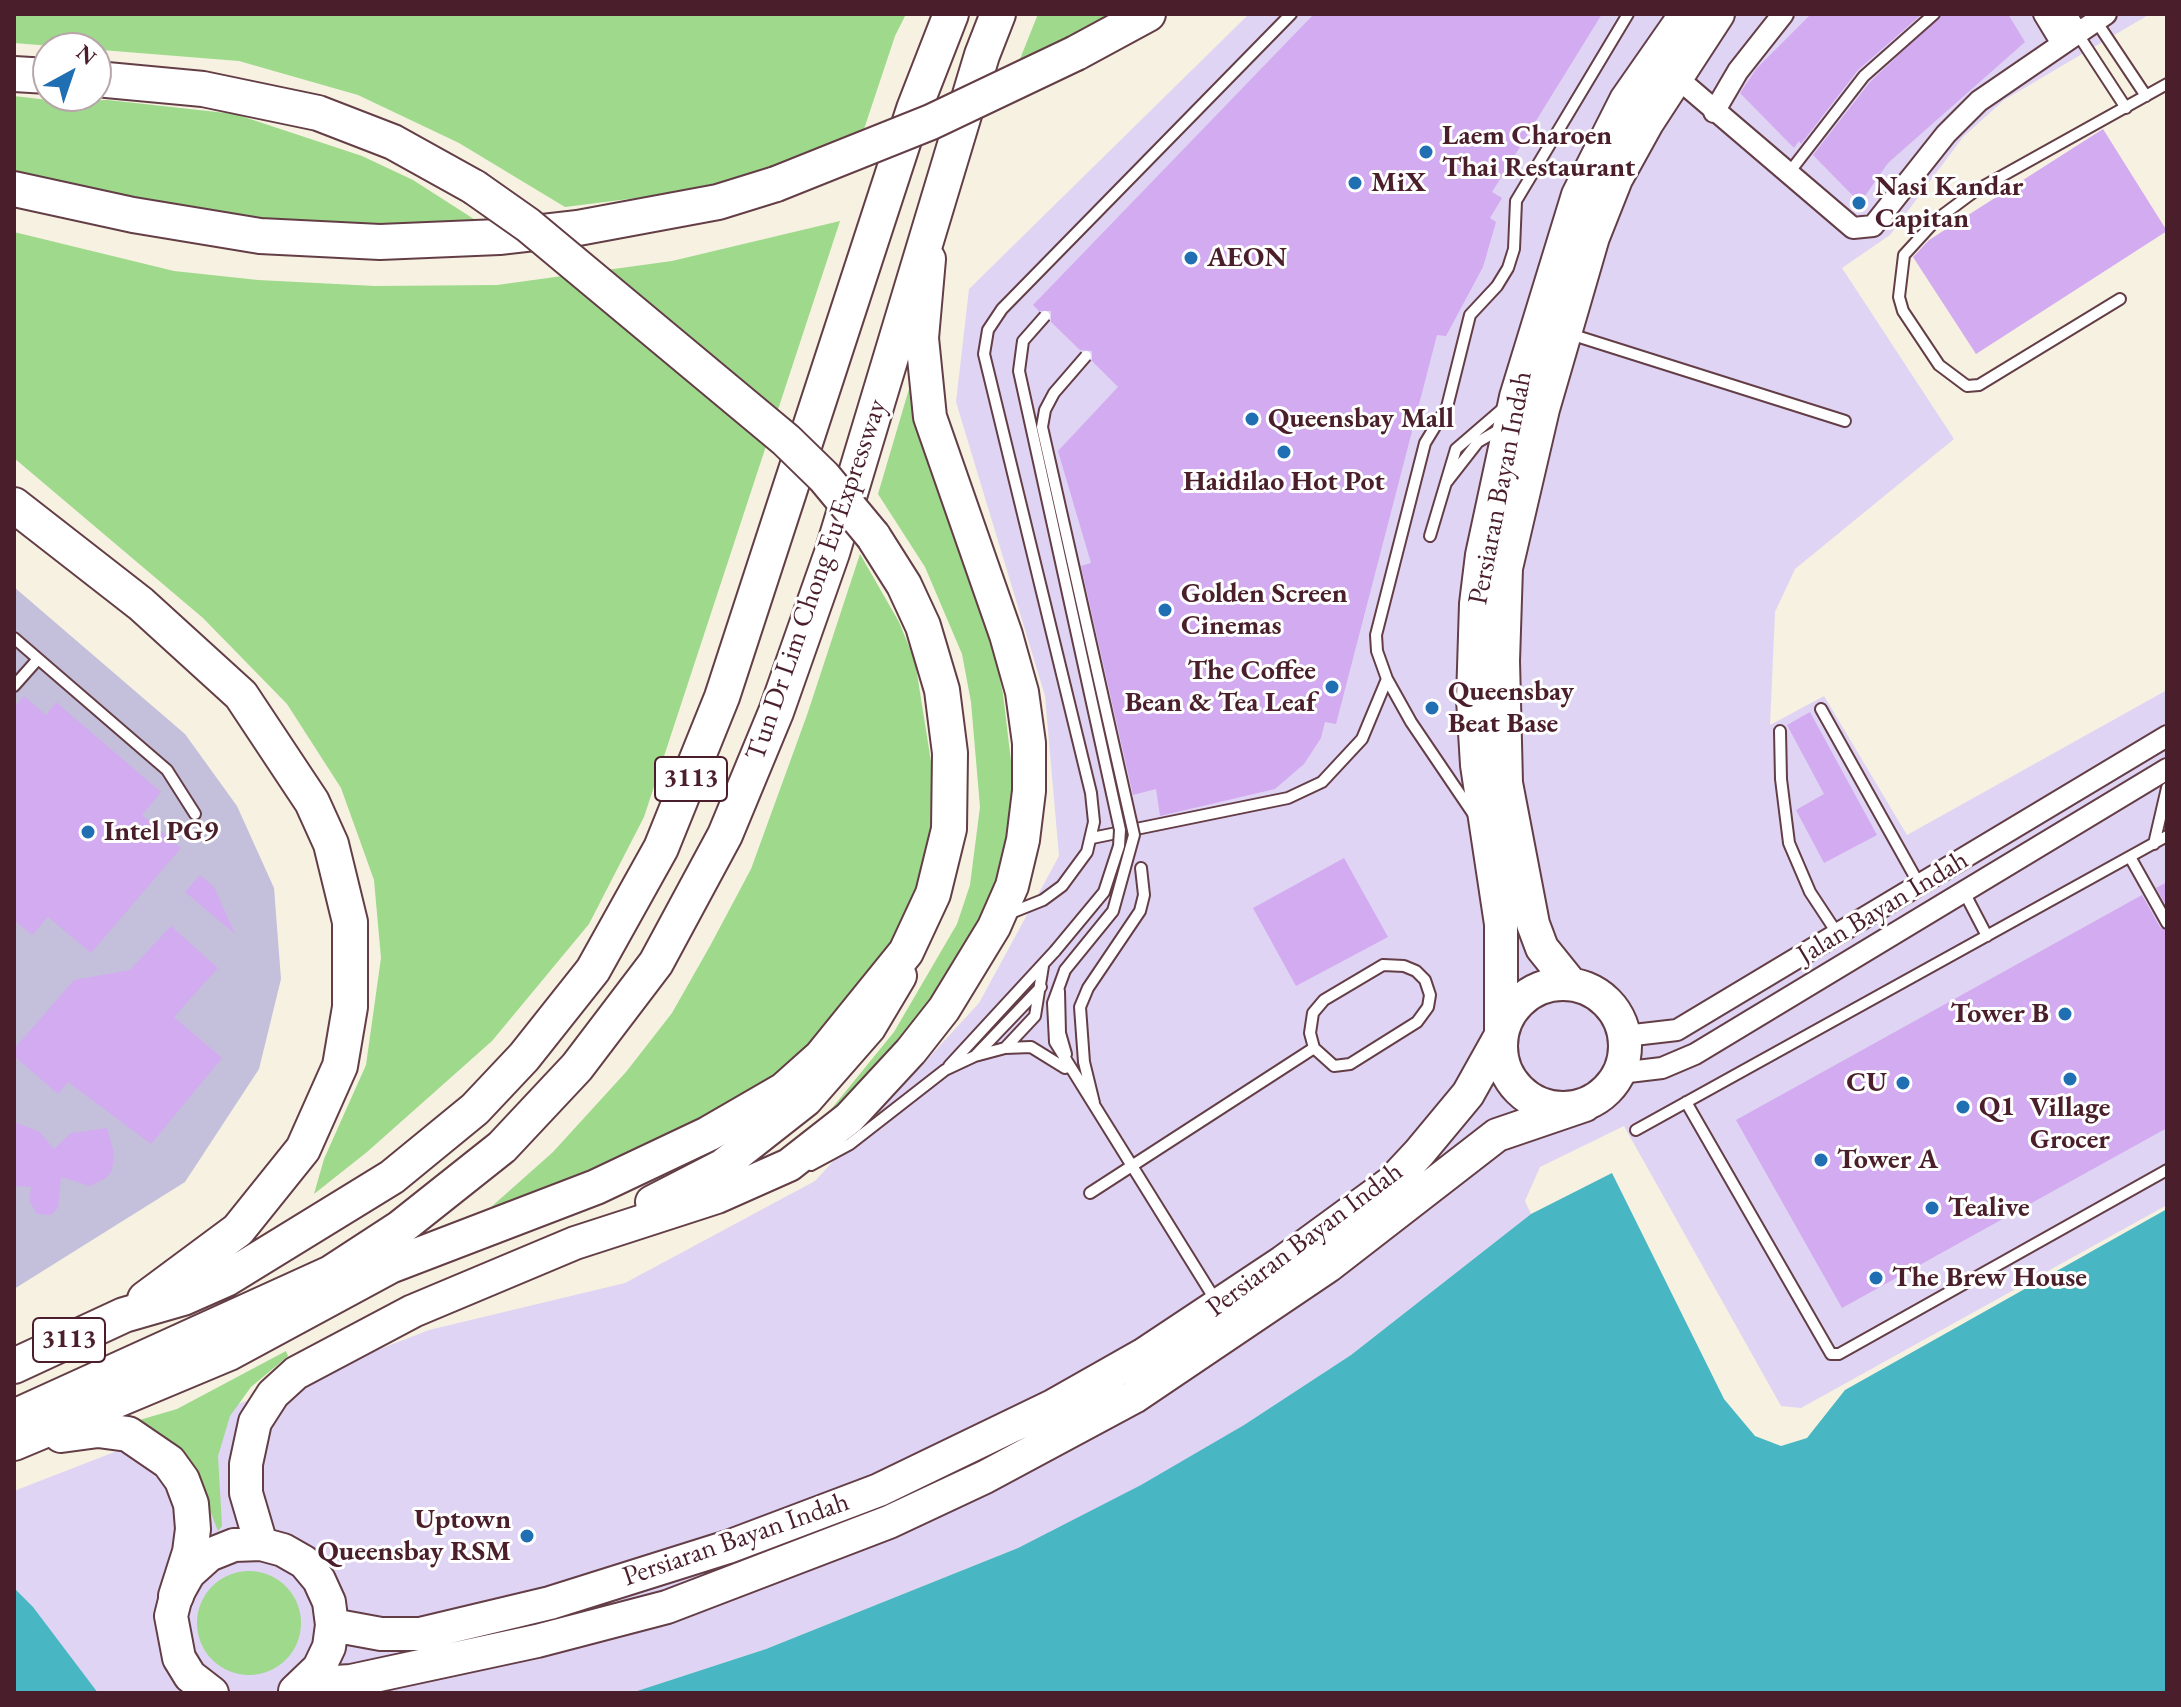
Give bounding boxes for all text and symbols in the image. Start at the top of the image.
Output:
north arrow [32,32,112,112]
text: N [70,38,103,72]
place label: Laem Charoen Thai Restaurant [1442,119,1635,185]
marker: Laem Charoen Thai Restaurant [1417,143,1435,161]
place label: MiX [1371,166,1426,200]
place label: Nasi Kandar Capitan [1875,170,2023,236]
marker: MiX [1346,174,1364,192]
marker: Nasi Kandar Capitan [1850,194,1868,212]
place label: AEON [1207,241,1287,275]
marker: AEON [1182,249,1200,267]
street label: Persiaran Bayan Indah [1462,368,1540,608]
street label: Tun Dr Lim Chong Eu Expressway [739,395,895,765]
place label: Queensbay Mall [1268,402,1454,436]
marker: Queensbay Mall [1243,410,1261,428]
marker: Haidilao Hot Pot [1275,443,1293,461]
place label: Haidilao Hot Pot [1183,465,1385,499]
place label: Golden Screen Cinemas [1181,577,1348,643]
marker: Golden Screen Cinemas [1156,601,1174,619]
place label: The Coffee Bean & Tea Leaf [1125,654,1316,720]
place label: Queensbay Beat Base [1448,675,1574,741]
marker: The Coffee Bean & Tea Leaf [1323,678,1341,696]
marker: Queensbay Beat Base [1423,699,1441,717]
road number: 3113 [655,757,727,801]
place label: Intel PG9 [104,815,218,849]
marker: Intel PG9 [79,823,97,841]
street label: Jalan Bayan Indah [1791,844,1975,972]
place label: Tower B [1951,997,2049,1031]
marker: Tower B [2056,1005,2074,1023]
place label: CU [1846,1066,1887,1100]
marker: Village Grocer [2061,1070,2079,1088]
marker: CU [1894,1074,1912,1092]
place label: Q1 [1979,1090,2015,1124]
place label: Village Grocer [2030,1091,2110,1157]
marker: Q1 [1954,1098,1972,1116]
place label: Tower A [1837,1143,1938,1177]
marker: Tower A [1812,1151,1830,1169]
street label: Persiaran Bayan Indah [1200,1155,1410,1325]
place label: Tealive [1948,1191,2030,1225]
marker: Tealive [1923,1199,1941,1217]
place label: The Brew House [1892,1261,2087,1295]
marker: The Brew House [1867,1269,1885,1287]
road number: 3113 [33,1318,105,1362]
street label: Persiaran Bayan Indah [618,1486,854,1594]
place label: Uptown Queensbay RSM [318,1503,511,1569]
marker: Uptown Queensbay RSM [518,1527,536,1545]

